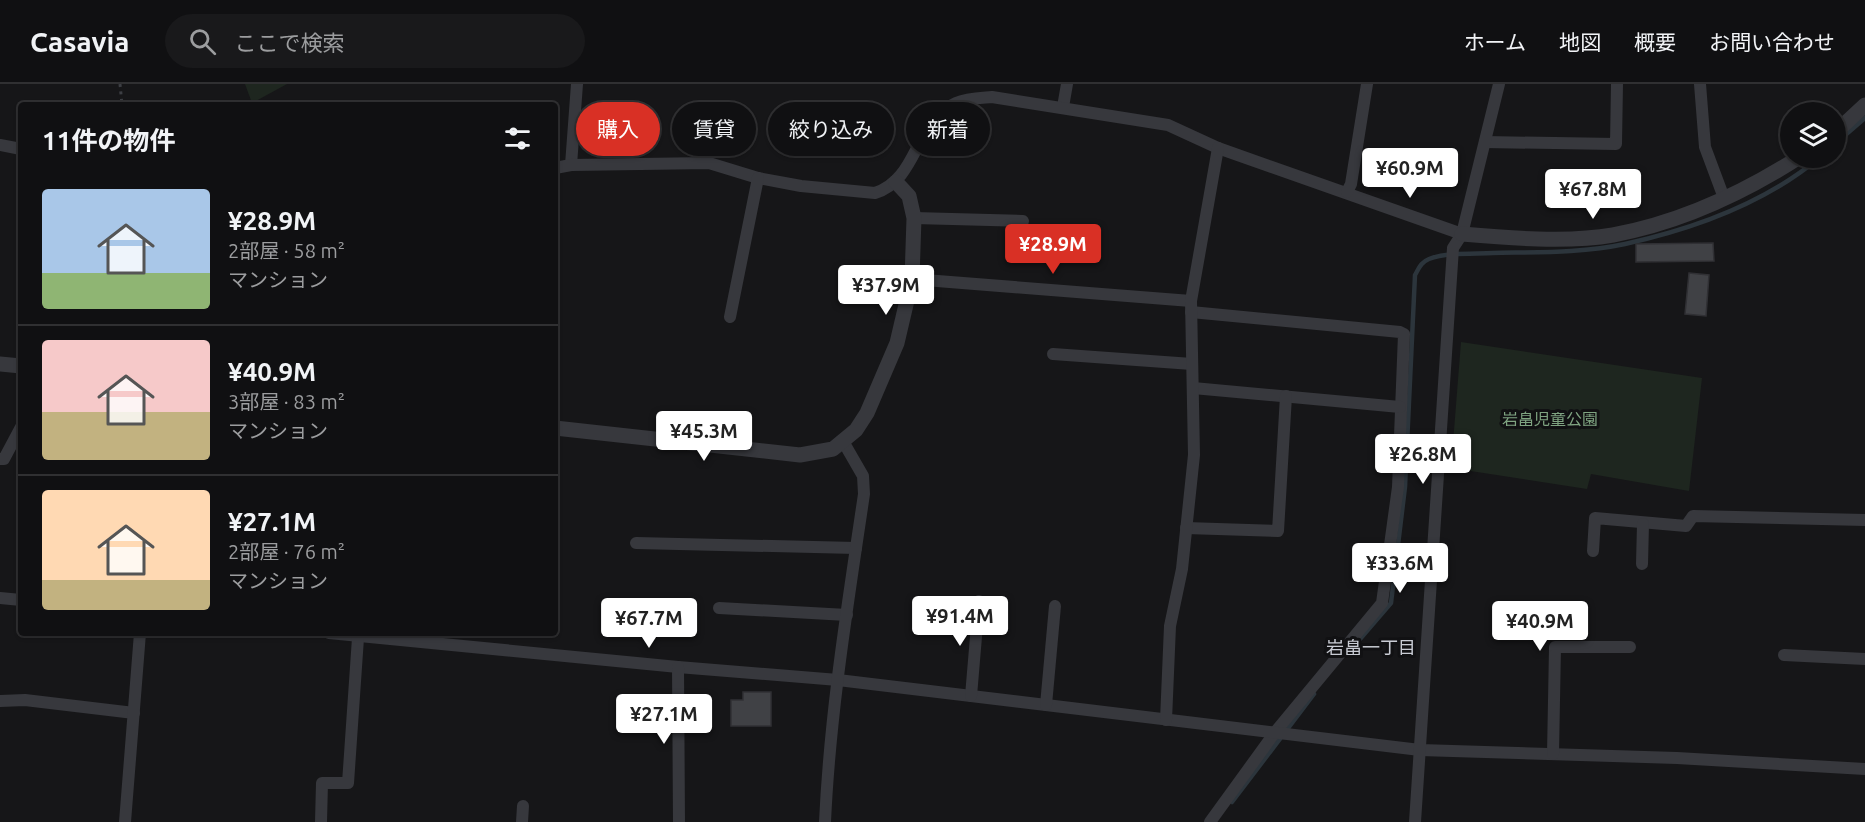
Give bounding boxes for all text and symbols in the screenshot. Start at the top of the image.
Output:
search box [165,14,585,68]
icon: search [186,25,219,58]
text: Casavia [30,26,129,57]
text: ここで検索 [234,30,344,55]
text: ホーム [1464,30,1526,54]
text: 地図 [1559,30,1601,54]
text: 概要 [1634,30,1676,54]
text: お問い合わせ [1709,30,1835,54]
chip: 購入 [576,102,660,156]
chip: 賃貸 [672,102,756,156]
chip: 絞り込み [768,102,894,156]
chip: 新着 [906,102,990,156]
map controls [1780,102,1846,168]
button: layers [1780,102,1846,168]
icon: filters [501,122,534,155]
text: 11件の物件 [42,126,175,155]
pin: ¥60.9M [1361,148,1459,199]
text: ¥60.9M [1376,156,1444,179]
pin: ¥67.8M [1544,169,1642,220]
text: ¥67.8M [1559,177,1627,200]
text: ¥28.9M [228,206,316,235]
icon: home [90,213,162,285]
pin: ¥28.9M [1004,224,1102,275]
text: ¥28.9M [1019,232,1087,255]
text: 2部屋 · 58 m² [228,239,345,262]
pin: ¥37.9M [837,265,935,316]
text: マンション [228,268,328,291]
text: ¥37.9M [852,273,920,296]
text: ¥40.9M [228,357,316,386]
icon: home [90,364,162,436]
text: 3部屋 · 83 m² [228,390,345,413]
park label: 岩畠児童公園 [1502,410,1598,428]
pin: ¥45.3M [655,411,753,462]
text: マンション [228,419,328,442]
text: ¥45.3M [670,419,738,442]
pin: ¥26.8M [1374,434,1472,485]
text: ¥26.8M [1389,442,1457,465]
text: ¥27.1M [228,507,316,536]
icon: home [90,514,162,586]
text: 2部屋 · 76 m² [228,540,345,563]
pin: ¥33.6M [1351,543,1449,594]
text: ¥33.6M [1366,551,1434,574]
text: マンション [228,569,328,592]
pin: ¥91.4M [911,596,1009,647]
pin: ¥67.7M [600,598,698,649]
pin: ¥40.9M [1491,601,1589,652]
text: ¥91.4M [926,604,994,627]
text: ¥67.7M [615,606,683,629]
text: ¥40.9M [1506,609,1574,632]
district label: 岩畠一丁目 [1326,637,1416,657]
pin: ¥27.1M [615,694,713,745]
text: ¥27.1M [630,702,698,725]

